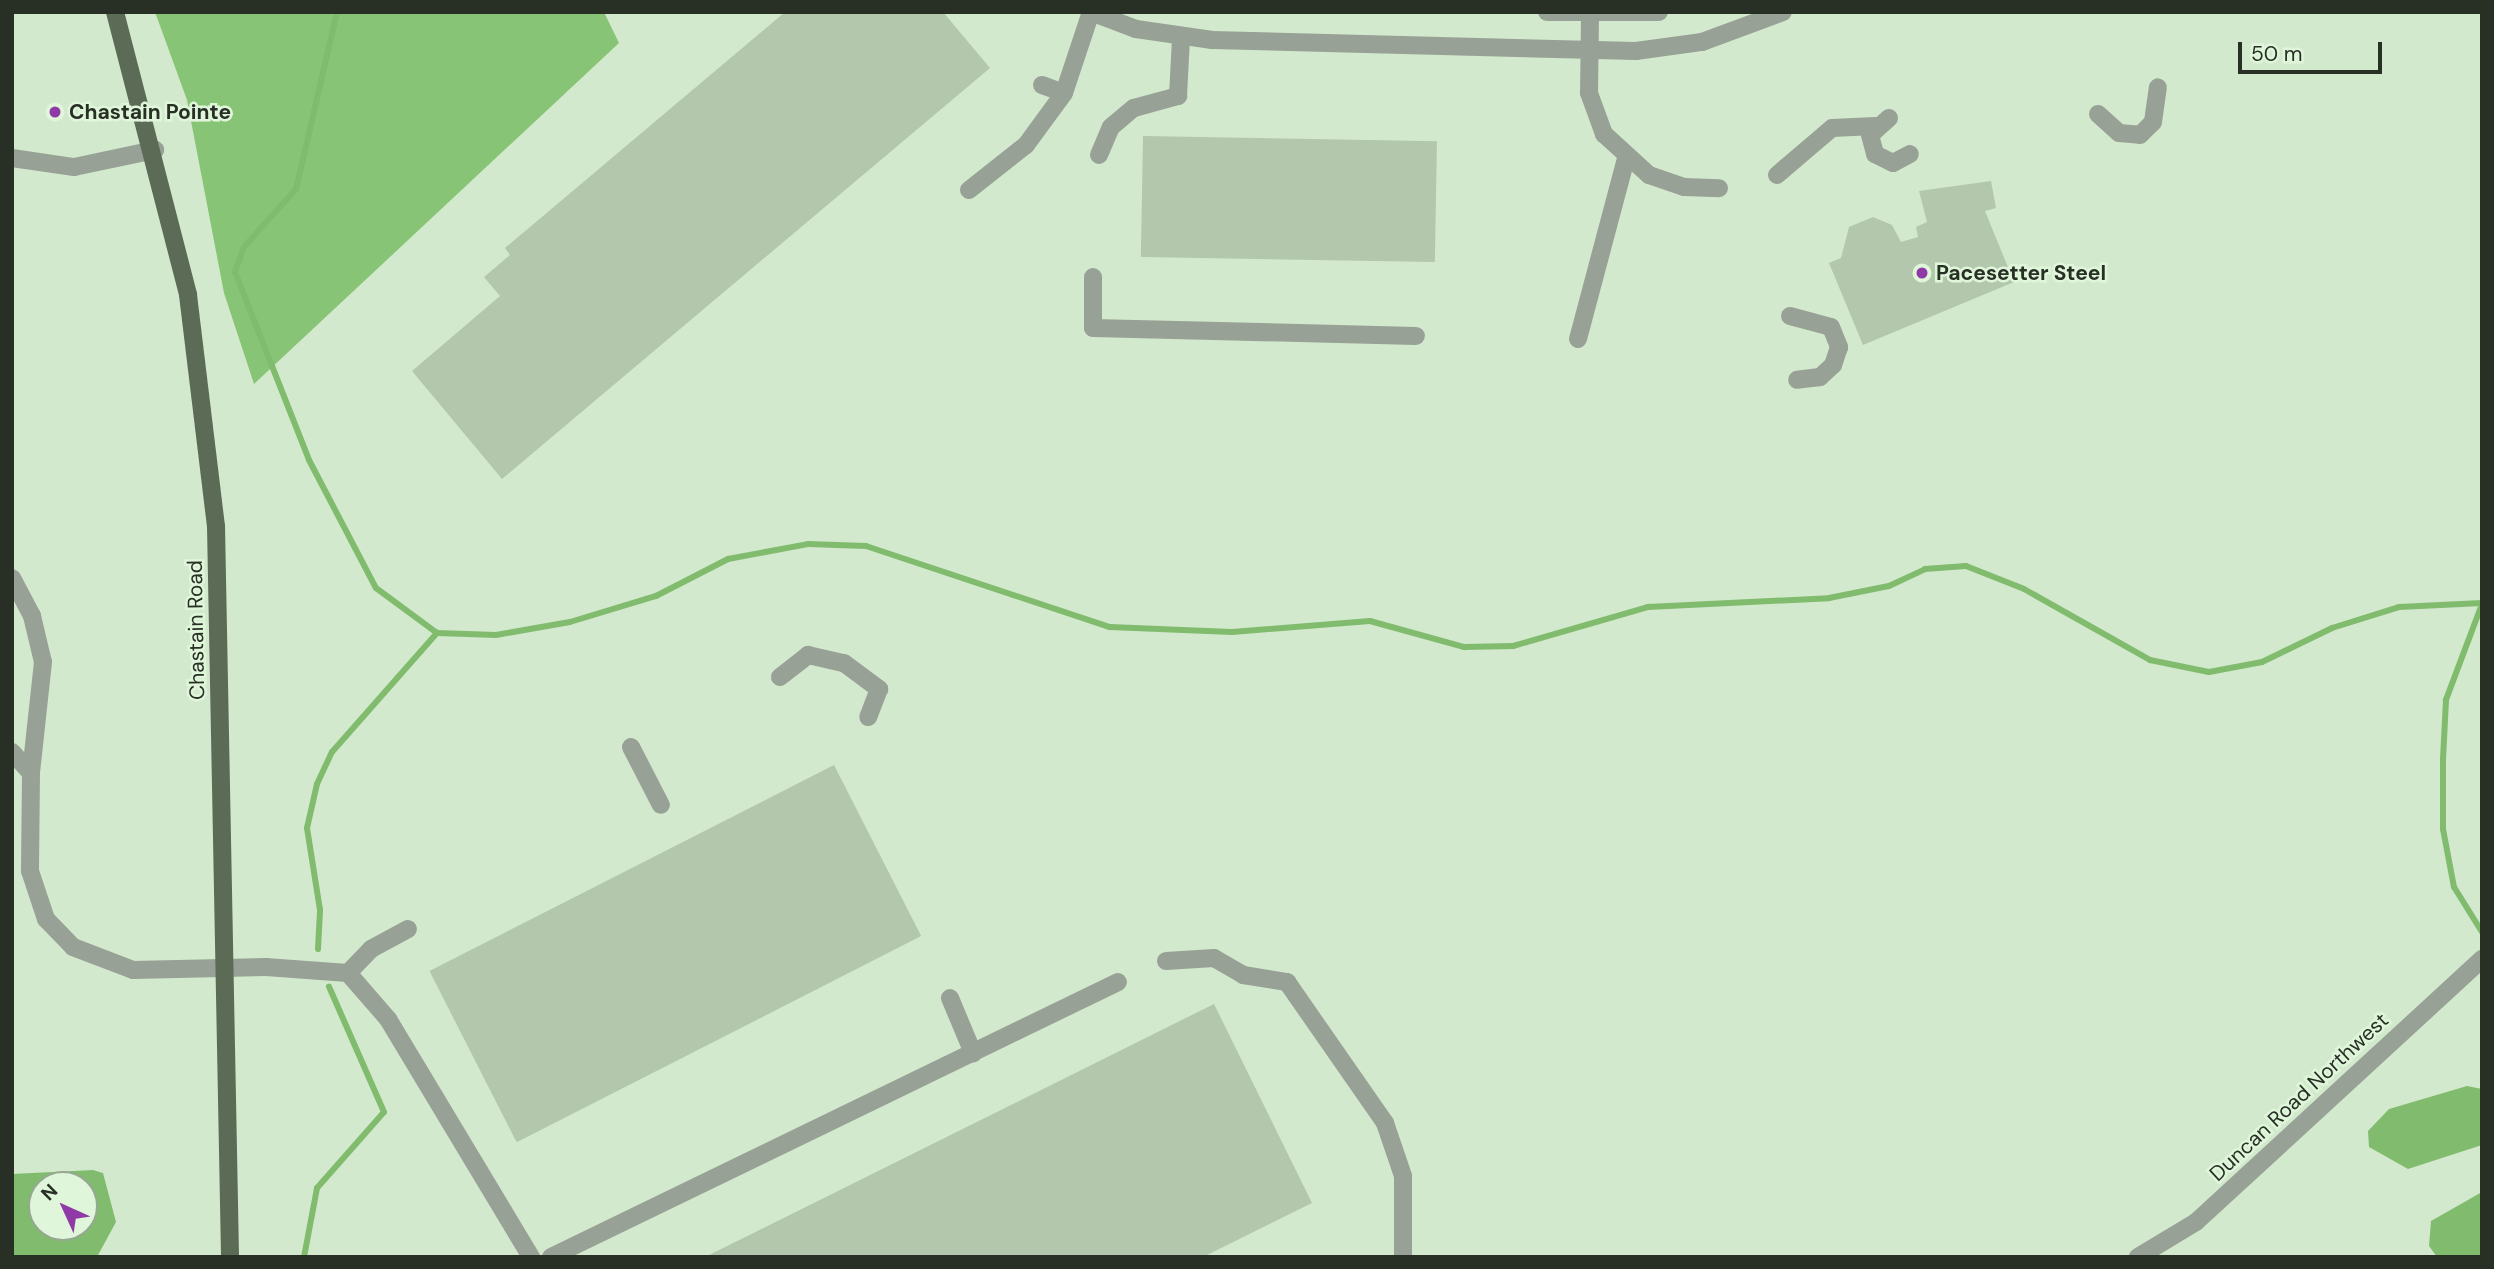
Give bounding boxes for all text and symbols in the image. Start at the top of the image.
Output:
scale bar [2242,28,2386,72]
text: 50 m [2251,40,2302,68]
place label: Chastain Pointe [69,99,231,125]
marker: Chastain Pointe [47,104,63,120]
place label: Pacesetter Steel [1936,260,2106,286]
marker: Pacesetter Steel [1914,265,1930,281]
street label: Chastain Road [182,560,210,700]
street label: Duncan Road Northwest [2204,1008,2394,1186]
north arrow [28,1171,98,1241]
text: N [35,1178,63,1206]

